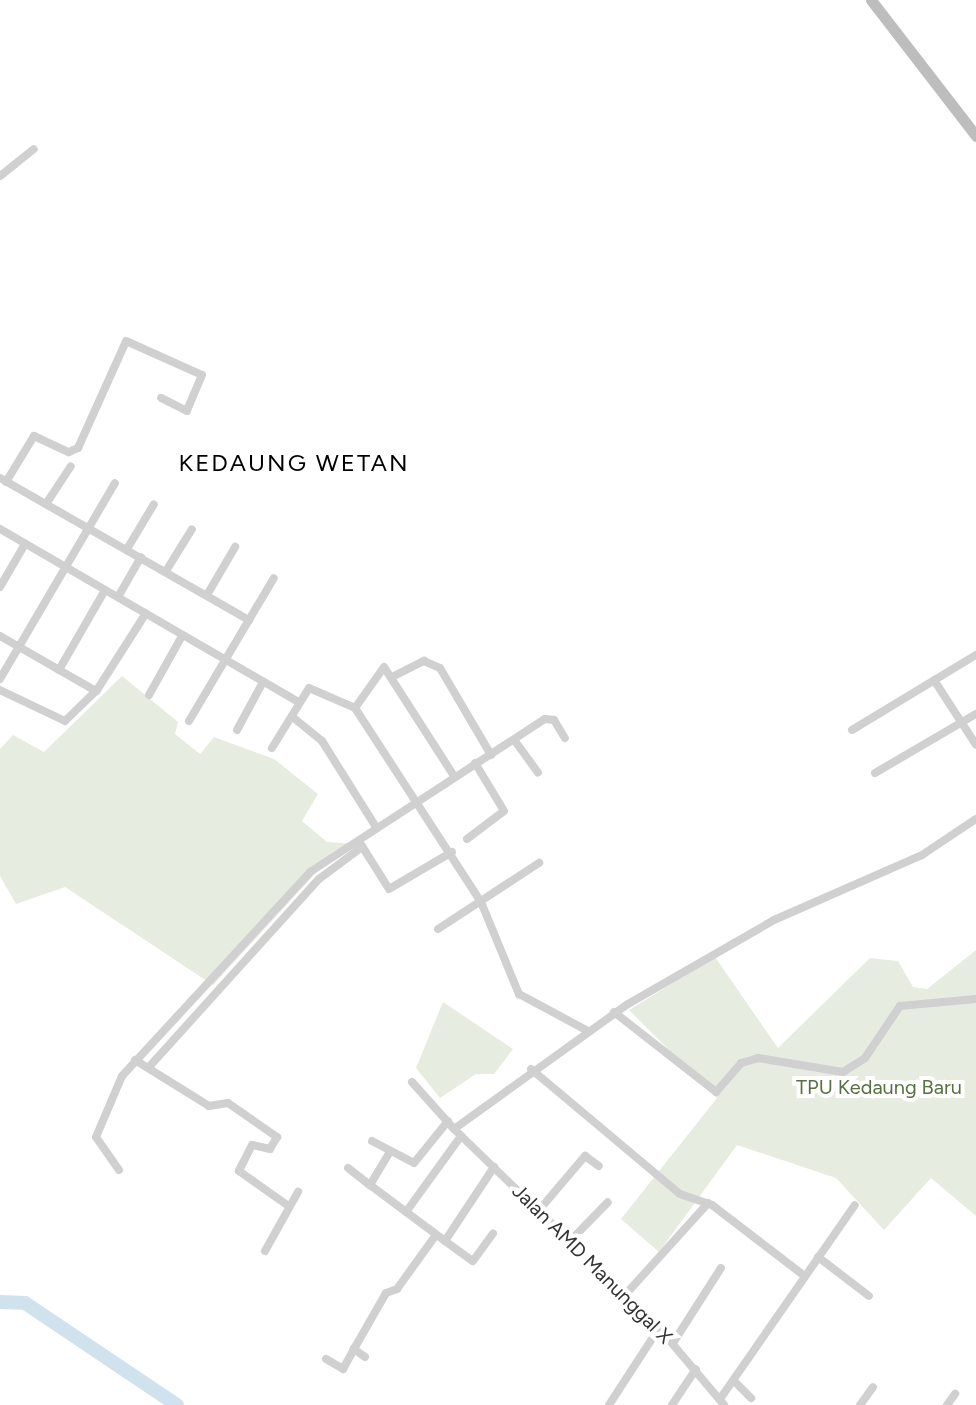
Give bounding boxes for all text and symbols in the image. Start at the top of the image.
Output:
district label: KEDAUNG WETAN [179,449,409,477]
park label: TPU Kedaung Baru [796,1075,962,1099]
street label: Jalan AMD Manunggal X [507,1179,677,1349]

